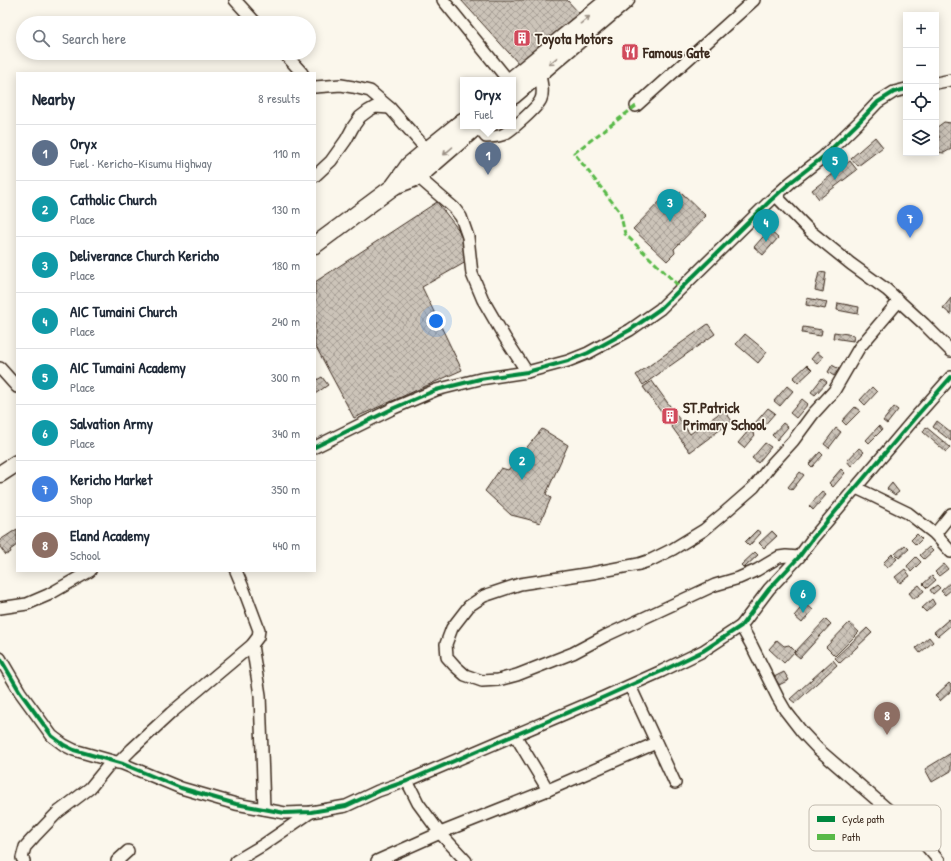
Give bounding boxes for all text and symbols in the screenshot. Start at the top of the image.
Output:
map controls [903,12,939,156]
button: + [903,12,939,48]
one-way arrow [579,15,590,24]
search box [16,16,316,60]
icon: search [30,27,52,49]
text: Search here [62,28,126,49]
building icon: Toyota Motors [512,28,532,48]
place label: Toyota Motors [534,28,613,50]
restaurant icon: Famous Gate [620,42,640,62]
place label: Famous Gate [642,42,710,63]
button: − [903,48,939,84]
one-way arrow [548,57,559,66]
popup [460,77,516,129]
text: Oryx [474,84,502,105]
button: locate [903,84,939,120]
text: Nearby [32,87,75,110]
text: 8 results [258,89,300,107]
text: Fuel [474,105,493,123]
button: layers [903,120,939,156]
text: Oryx [70,133,97,154]
pin: 1 [475,142,501,175]
text: 1 [43,144,47,162]
text: 110 m [273,144,300,162]
one-way arrow [442,147,453,156]
pin: 5 [822,147,848,180]
text: Fuel · Kericho-Kisumu Highway [70,154,212,172]
text: Catholic Church [70,189,157,210]
pin: 3 [657,189,683,222]
text: 2 [42,200,48,218]
text: 130 m [272,200,300,218]
pin: 7 [897,205,923,238]
pin: 4 [753,209,779,242]
text: Place [70,210,95,228]
text: Deliverance Church Kericho [70,245,219,266]
text: 3 [42,256,48,274]
text: 180 m [272,256,300,274]
text: Place [70,266,95,284]
text: AIC Tumaini Church [70,301,177,322]
your location [426,311,446,331]
text: 4 [43,312,47,330]
text: 240 m [271,312,300,330]
text: Place [70,322,95,340]
text: AIC Tumaini Academy [70,357,186,378]
text: 5 [42,368,48,386]
text: 300 m [271,368,300,386]
text: Place [70,378,95,396]
place label: ST.Patrick Primary School [683,397,767,436]
building icon: ST.Patrick Primary School [660,406,680,426]
text: Salvation Army [70,413,153,434]
text: 6 [42,424,48,442]
text: 340 m [272,424,300,442]
text: Place [70,434,95,452]
pin: 2 [509,447,535,480]
text: Kericho Market [70,469,153,490]
text: 7 [42,480,48,498]
text: 350 m [271,480,300,498]
text: Shop [70,490,92,508]
text: Eland Academy [70,525,150,546]
text: 8 [42,536,48,554]
text: 440 m [273,536,300,554]
text: School [70,546,100,564]
pin: 6 [790,580,816,613]
pin: 8 [874,702,900,735]
legend [809,805,941,851]
text: Cycle path [842,812,885,826]
text: Path [842,830,860,844]

